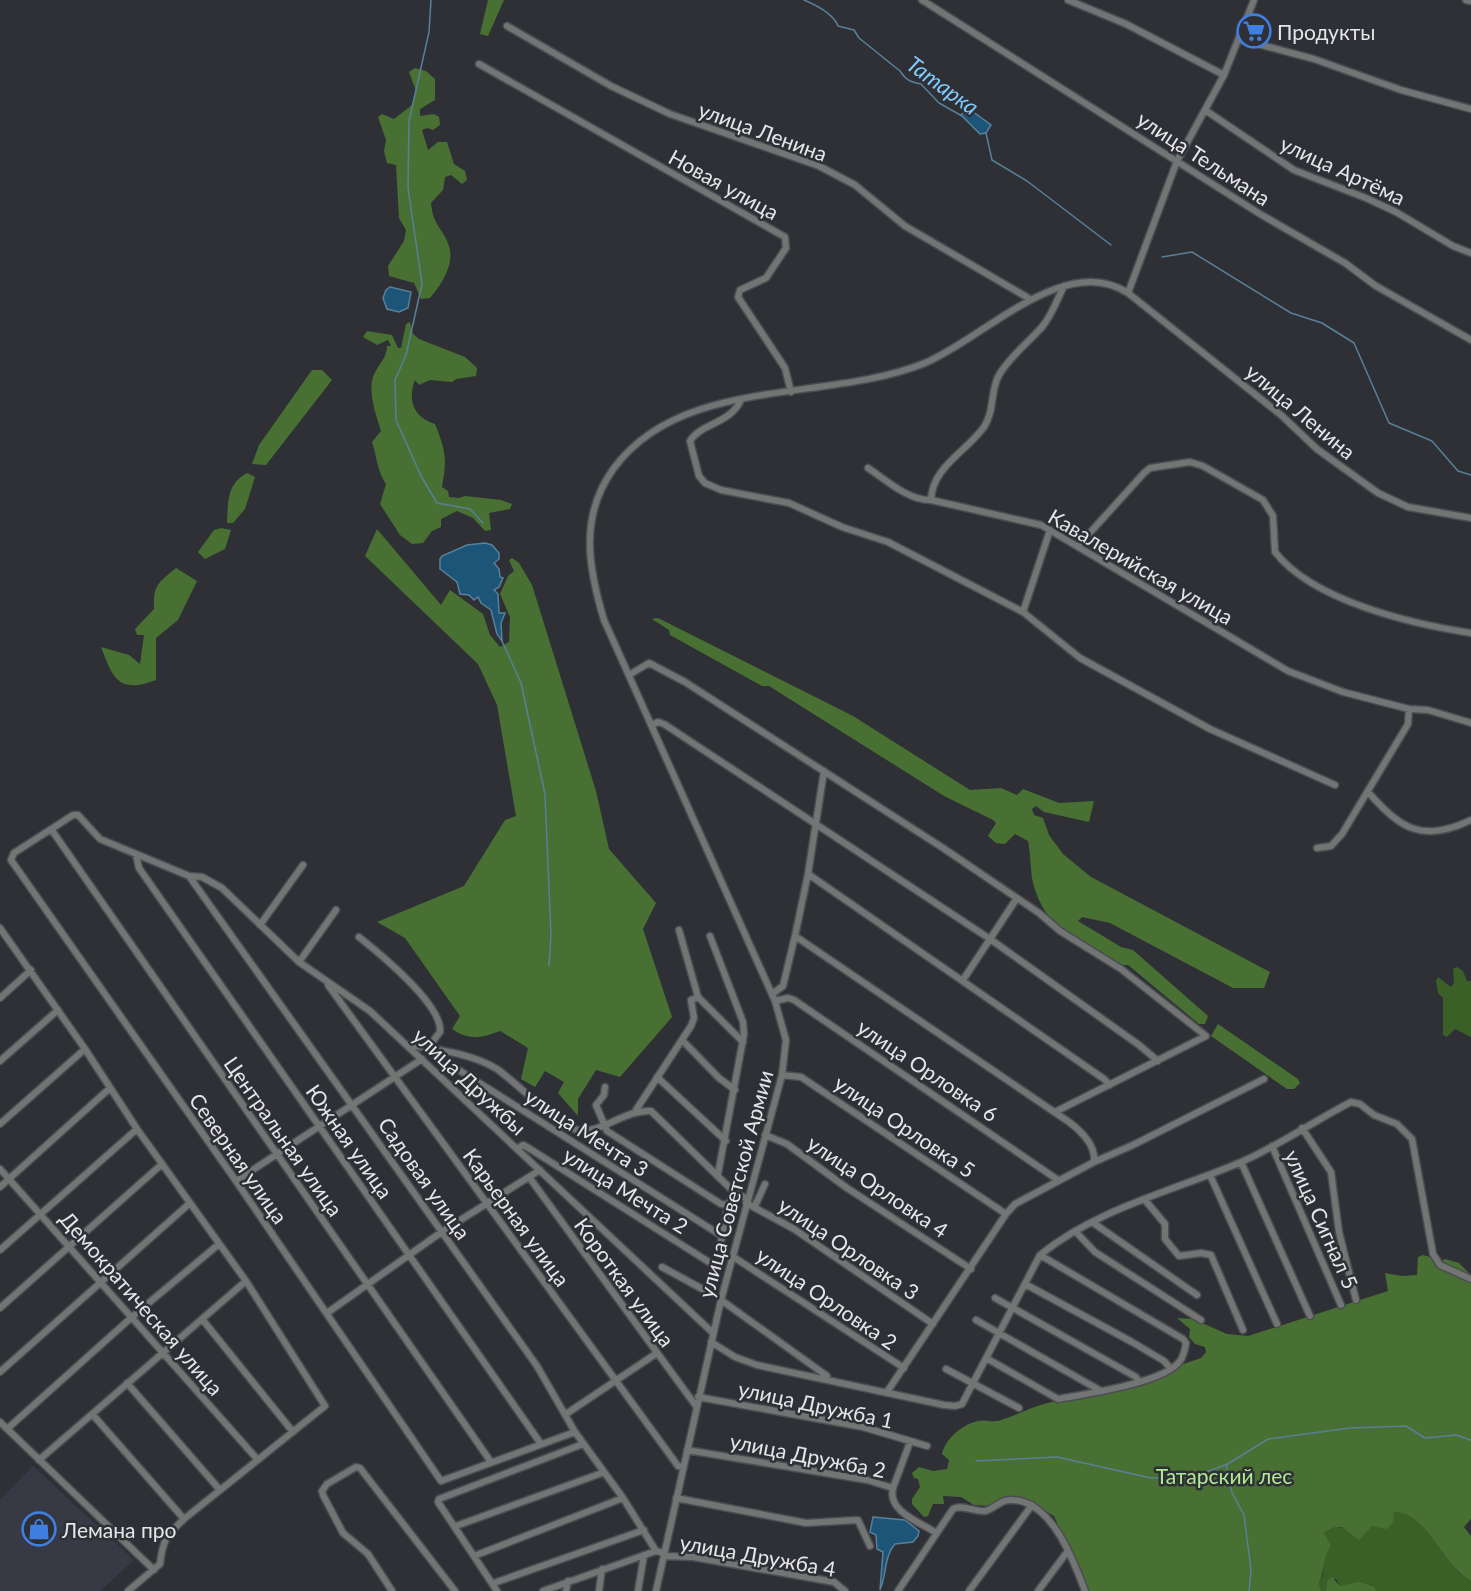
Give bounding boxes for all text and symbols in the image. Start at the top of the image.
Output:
supermarket icon: Продукты [1236,13,1272,49]
place label: Продукты [1277,19,1376,44]
water label: Татарка [902,50,984,120]
street label: улица Ленина [695,96,831,166]
street label: улица Тельмана [1133,106,1275,210]
street label: улица Артёма [1277,130,1409,210]
street label: Новая улица [665,144,783,224]
street label: улица Ленина [1241,358,1361,464]
street label: Кавалерийская улица [1044,503,1238,629]
street label: улица Орловка 6 [853,1014,1003,1126]
street label: улица Дружбы [408,1022,532,1140]
street label: Центральная улица [220,1051,348,1221]
street label: улица Советской Армии [693,1067,777,1301]
street label: улица Орловка 5 [830,1070,980,1182]
street label: Южная улица [301,1079,399,1203]
street label: улица Мечта 3 [521,1083,653,1181]
street label: Северная улица [185,1088,293,1228]
street label: Садовая улица [374,1112,476,1244]
street label: улица Орловка 4 [803,1130,953,1242]
street label: улица Мечта 2 [559,1142,693,1238]
street label: Карьерная улица [459,1143,575,1291]
street label: улица Сигнал 5 [1280,1146,1364,1292]
street label: улица Орловка 3 [774,1192,924,1304]
street label: Демократическая улица [55,1206,229,1400]
street label: Короткая улица [570,1213,680,1351]
street label: улица Орловка 2 [752,1242,902,1354]
street label: улица Дружба 1 [736,1375,896,1433]
street label: улица Дружба 2 [728,1428,888,1482]
park label: Татарский лес [1156,1463,1292,1488]
shop icon: Лемана про [21,1511,57,1547]
place label: Лемана про [61,1517,176,1542]
street label: улица Дружба 4 [678,1529,838,1581]

